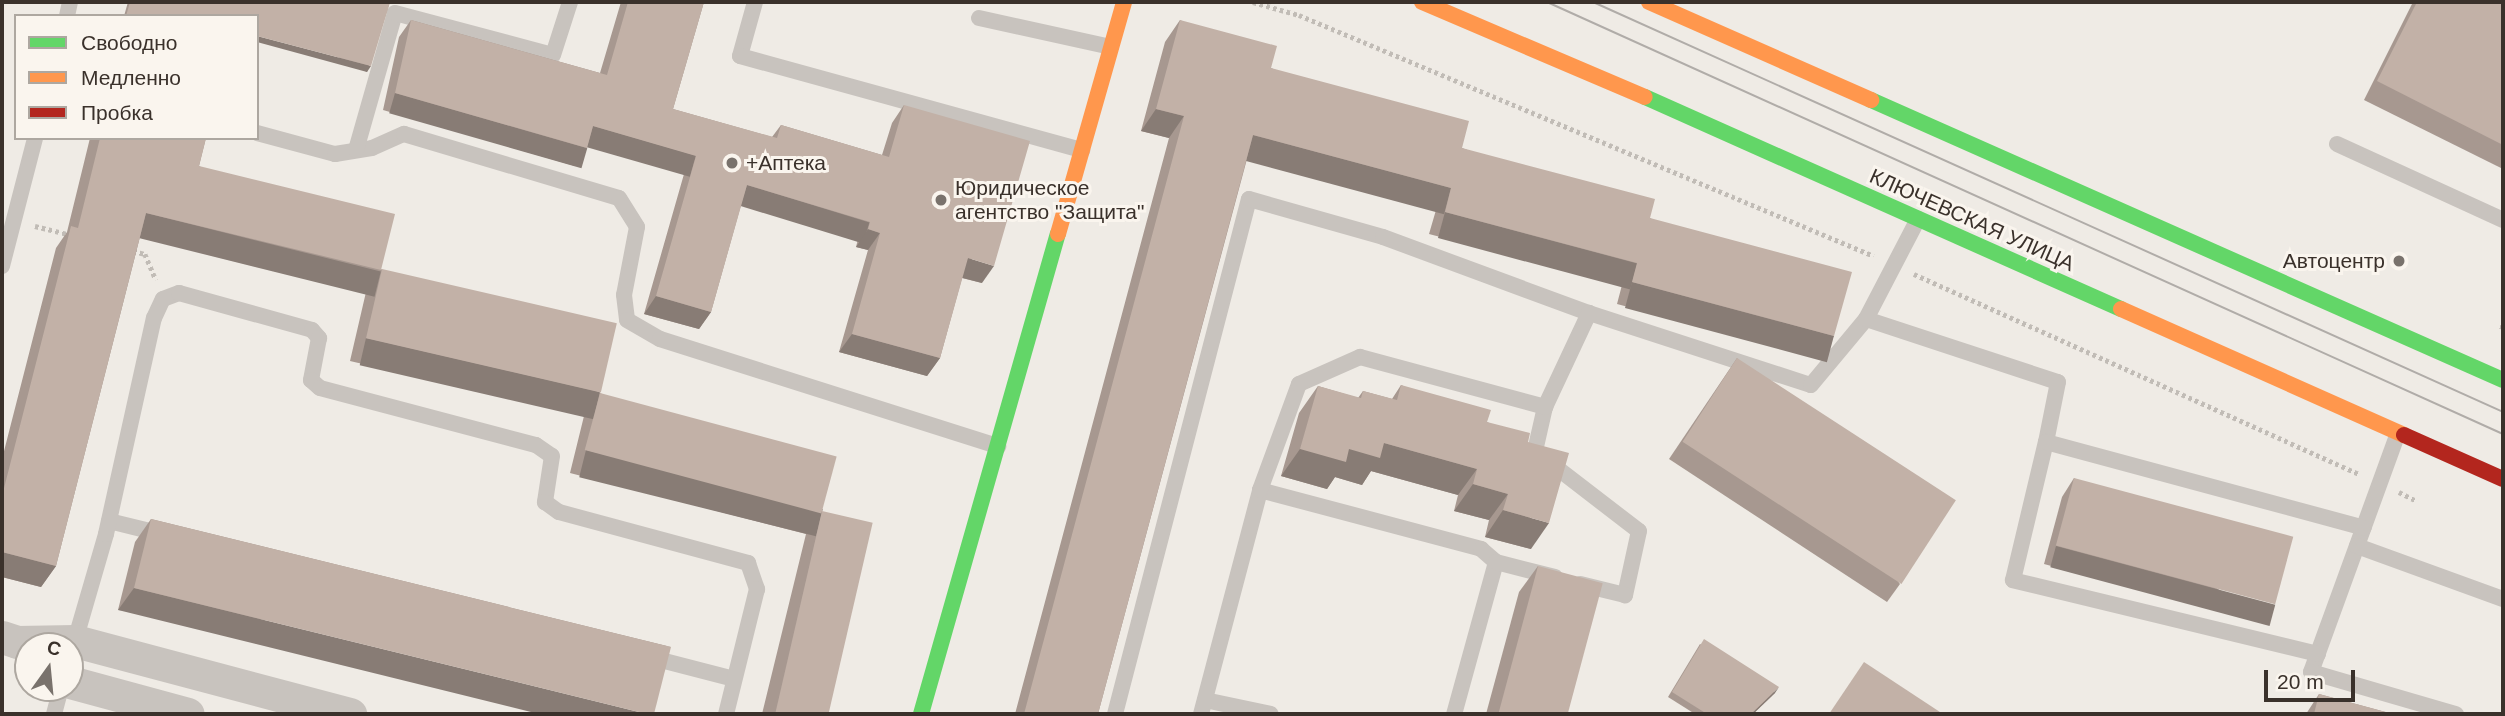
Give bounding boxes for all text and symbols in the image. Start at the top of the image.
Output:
legend [14,14,259,140]
text: Свободно [81,31,178,54]
text: Медленно [81,66,181,89]
text: Пробка [81,101,153,124]
place label: +Аптека [746,150,826,176]
marker: +Аптека [724,155,740,171]
street label: КЛЮЧЕВСКАЯ УЛИЦА [1866,163,2078,277]
place label: Юридическое агентство "Защита" [955,175,1144,225]
marker: Юридическое агентство "Защита" [933,192,949,208]
place label: Автоцентр [2283,248,2385,274]
marker: Автоцентр [2391,253,2407,269]
north arrow [14,632,84,702]
text: С [45,636,63,660]
scale bar [2267,656,2358,700]
text: 20 m [2277,670,2324,693]

